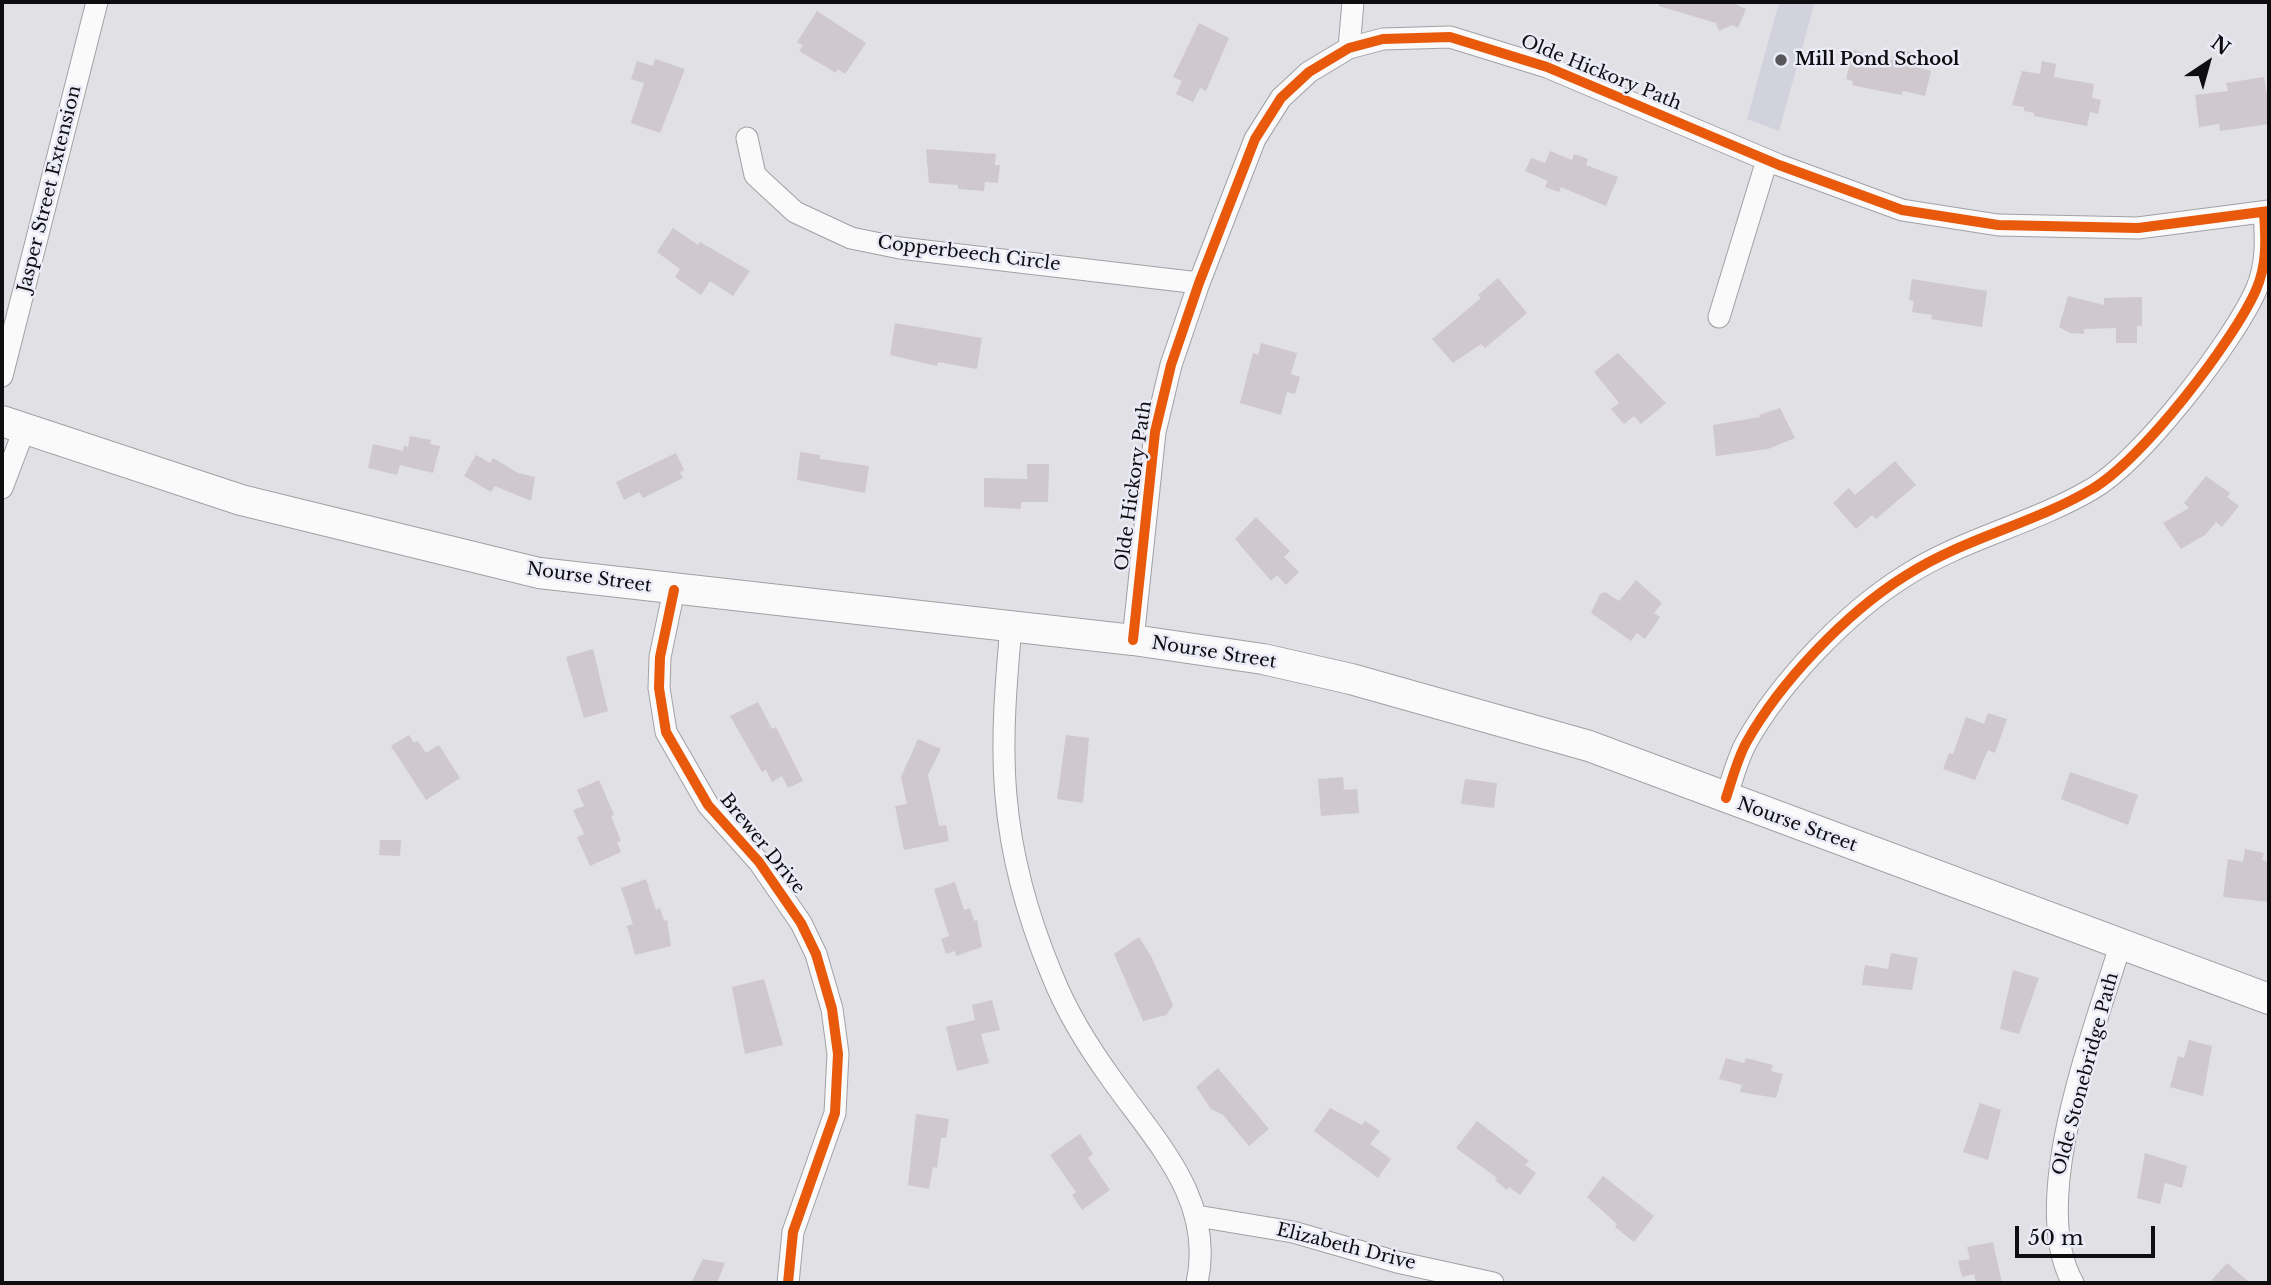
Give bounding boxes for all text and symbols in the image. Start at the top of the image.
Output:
north arrow [2173,28,2243,98]
street label: Olde Hickory Path [1517,31,1685,115]
text: N [2207,31,2235,60]
place label: Mill Pond School [1795,49,1959,71]
marker: Mill Pond School [1773,52,1789,68]
street label: Jasper Street Extension [14,83,86,295]
street label: Copperbeech Circle [876,232,1062,276]
street label: Olde Hickory Path [1111,400,1157,572]
street label: Nourse Street [525,559,653,597]
street label: Nourse Street [1150,632,1278,674]
street label: Brewer Drive [715,789,809,899]
street label: Nourse Street [1734,793,1860,857]
street label: Olde Stonebridge Path [2048,970,2124,1178]
scale bar [2019,1212,2159,1256]
street label: Elizabeth Drive [1274,1219,1418,1275]
text: 50 m [2028,1225,2083,1251]

